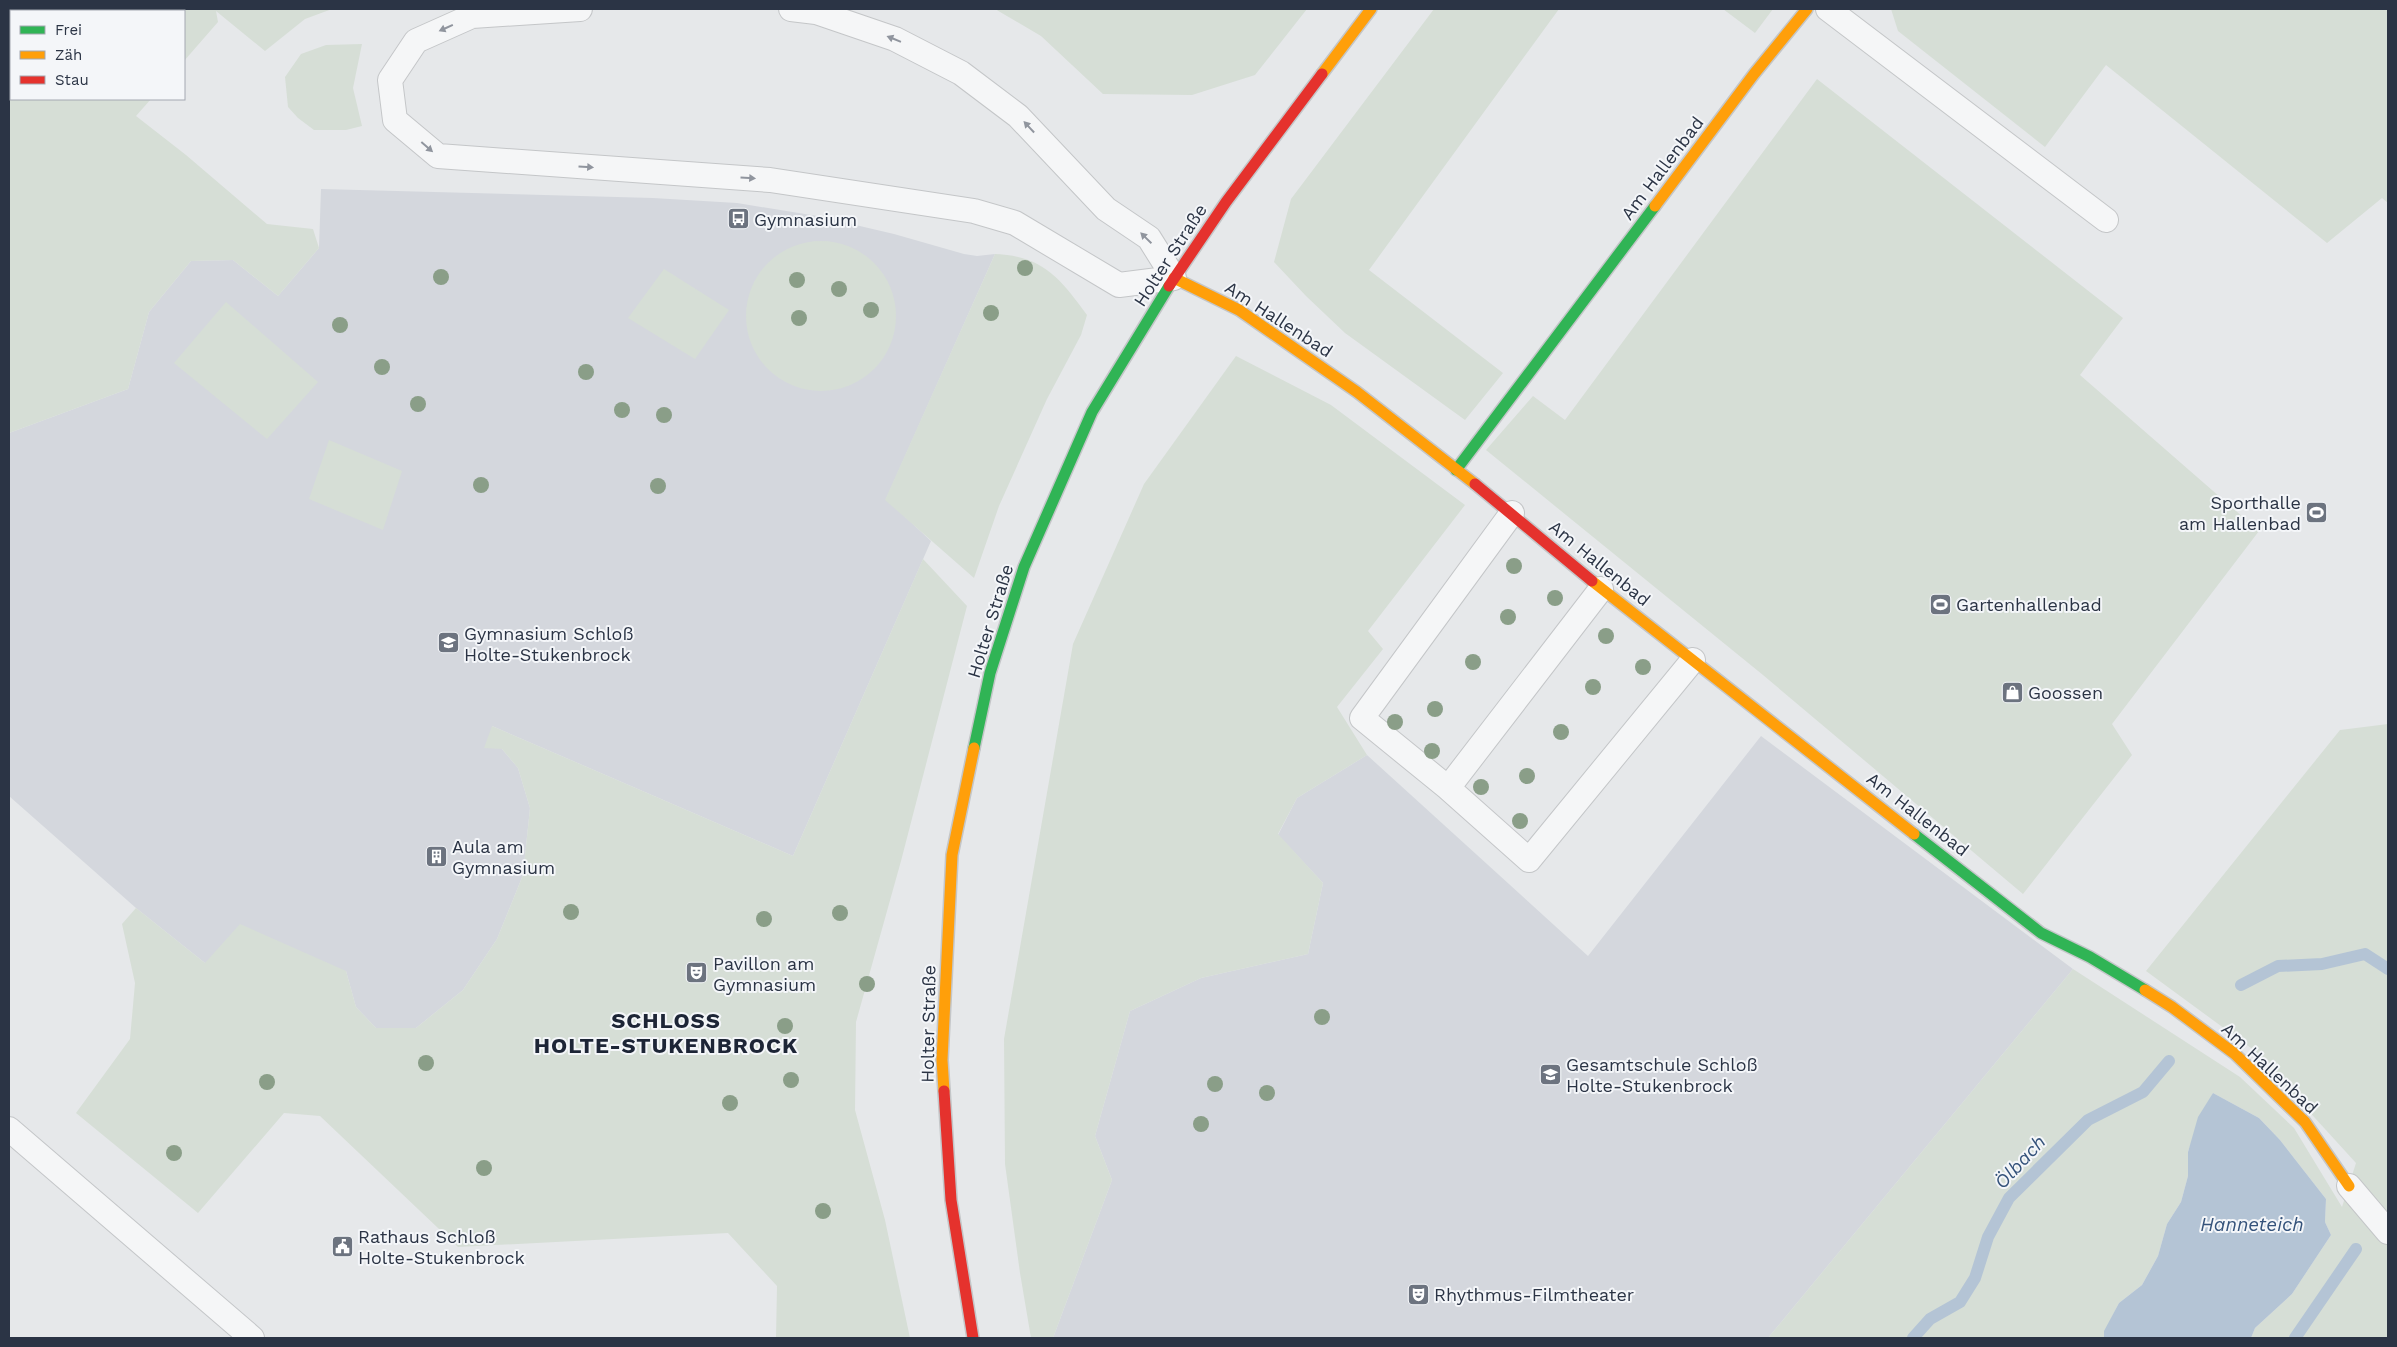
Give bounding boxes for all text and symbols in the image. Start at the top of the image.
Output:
legend [10,10,185,100]
text: Frei [55,21,82,39]
one-way arrow [439,24,453,32]
one-way arrow [887,35,901,43]
text: Zäh [55,46,82,64]
text: Stau [55,71,89,89]
street label: Am Hallenbad [1616,112,1708,224]
one-way arrow [1023,122,1035,134]
one-way arrow [421,142,434,153]
one-way arrow [578,163,594,171]
one-way arrow [740,175,756,183]
street label: Holter Straße [1129,200,1211,310]
bus stop icon: Gymnasium [726,207,750,231]
place label: Gymnasium [754,209,857,230]
one-way arrow [1141,232,1153,244]
street label: Am Hallenbad [1221,276,1337,362]
place label: Sporthalle am Hallenbad [2179,492,2301,534]
sports icon: Sporthalle am Hallenbad [2305,500,2329,524]
street label: Am Hallenbad [1545,516,1655,610]
street label: Holter Straße [963,562,1017,680]
sports icon: Gartenhallenbad [1928,592,1952,616]
place label: Gartenhallenbad [1956,594,2102,615]
place label: Gymnasium Schloß Holte-Stukenbrock [464,623,634,665]
school or university icon: Gymnasium Schloß Holte-Stukenbrock [436,631,460,655]
shop icon: Goossen [2000,680,2024,704]
place label: Goossen [2028,682,2103,703]
street label: Am Hallenbad [1863,768,1973,860]
place label: Aula am Gymnasium [452,836,555,878]
building icon: Aula am Gymnasium [424,844,448,868]
place label: Pavillon am Gymnasium [713,953,816,995]
theatre icon: Pavillon am Gymnasium [685,961,709,985]
street label: Holter Straße [916,965,940,1083]
district label: SCHLOSS HOLTE-STUKENBROCK [534,1008,798,1058]
street label: Am Hallenbad [2218,1018,2322,1118]
place label: Gesamtschule Schloß Holte-Stukenbrock [1566,1054,1758,1096]
school or university icon: Gesamtschule Schloß Holte-Stukenbrock [1538,1062,1562,1086]
water label: Ölbach [1989,1130,2051,1194]
water label: Hanneteich [2200,1213,2304,1236]
place label: Rathaus Schloß Holte-Stukenbrock [358,1226,525,1268]
public building icon: Rathaus Schloß Holte-Stukenbrock [330,1234,354,1258]
theatre icon: Rhythmus-Filmtheater [1406,1282,1430,1306]
place label: Rhythmus-Filmtheater [1434,1284,1634,1305]

